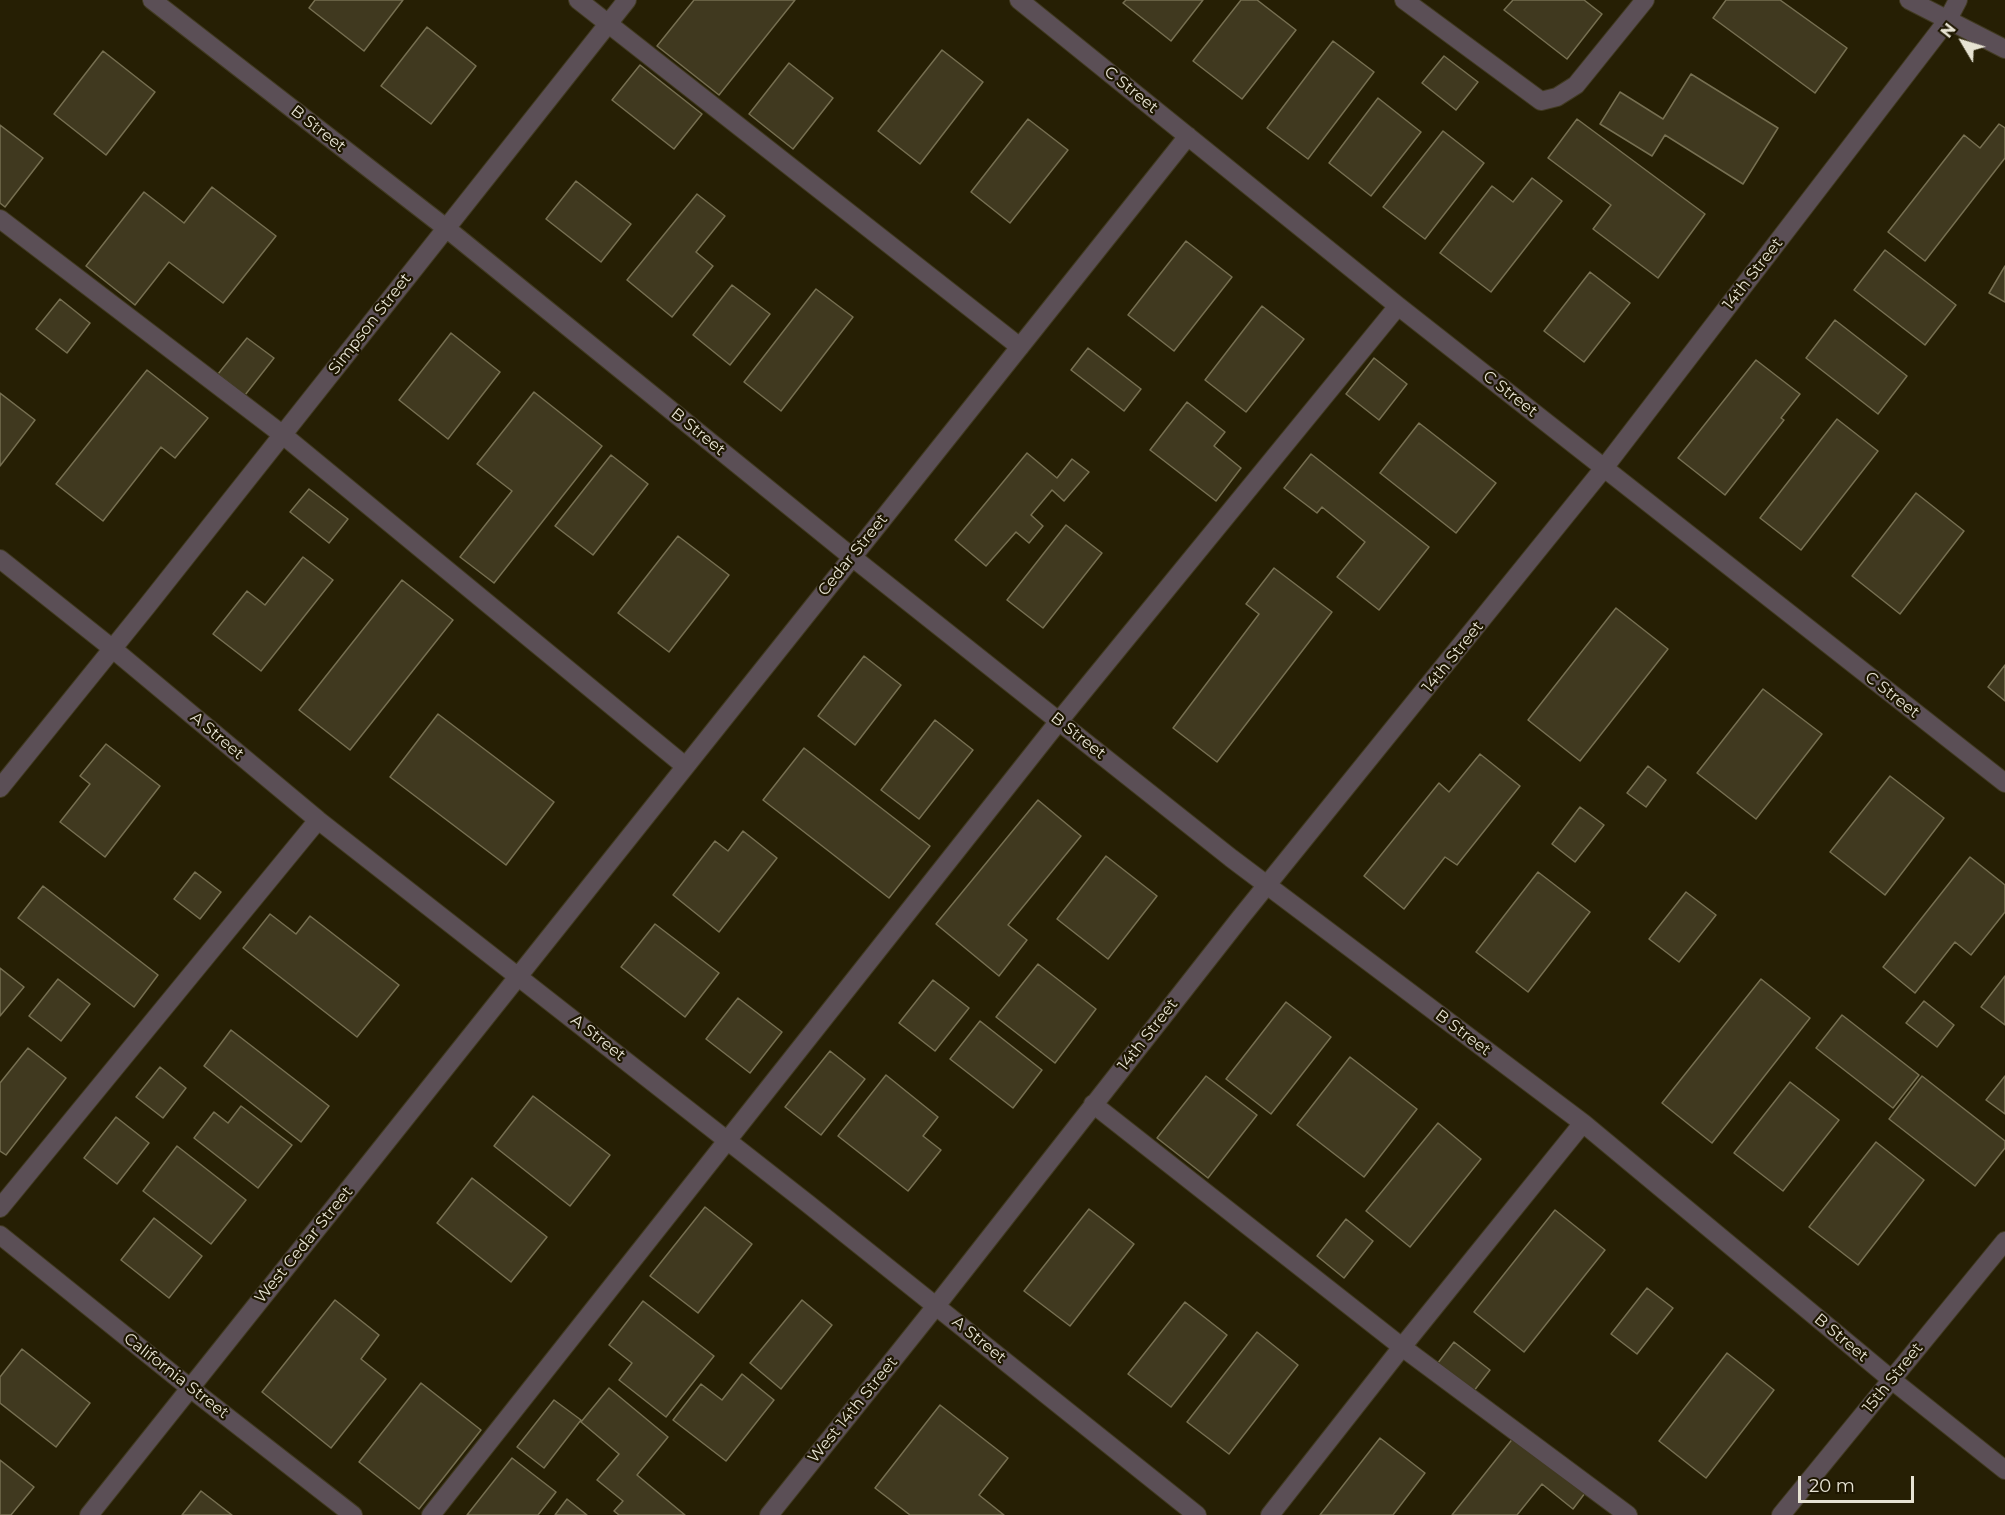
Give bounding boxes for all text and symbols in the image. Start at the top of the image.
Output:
north arrow [1933,12,1993,72]
text: N [1937,20,1960,42]
street label: C Street [1100,62,1162,118]
street label: B Street [287,102,349,156]
street label: 14th Street [1719,234,1787,314]
street label: Simpson Street [325,270,415,378]
street label: C Street [1479,367,1541,421]
street label: B Street [667,404,729,460]
street label: Cedar Street [814,510,892,600]
street label: 14th Street [1418,617,1488,697]
street label: C Street [1861,668,1923,722]
street label: A Street [186,708,248,764]
street label: B Street [1047,709,1109,763]
street label: 14th Street [1114,995,1182,1075]
street label: B Street [1431,1006,1495,1060]
street label: A Street [567,1011,629,1065]
street label: West Cedar Street [251,1183,357,1307]
street label: B Street [1810,1310,1872,1366]
street label: A Street [948,1312,1010,1368]
street label: California Street [120,1329,232,1423]
street label: 15th Street [1859,1339,1927,1417]
street label: West 14th Street [804,1353,902,1467]
scale bar [1801,1464,1916,1502]
text: 20 m [1809,1475,1855,1497]

